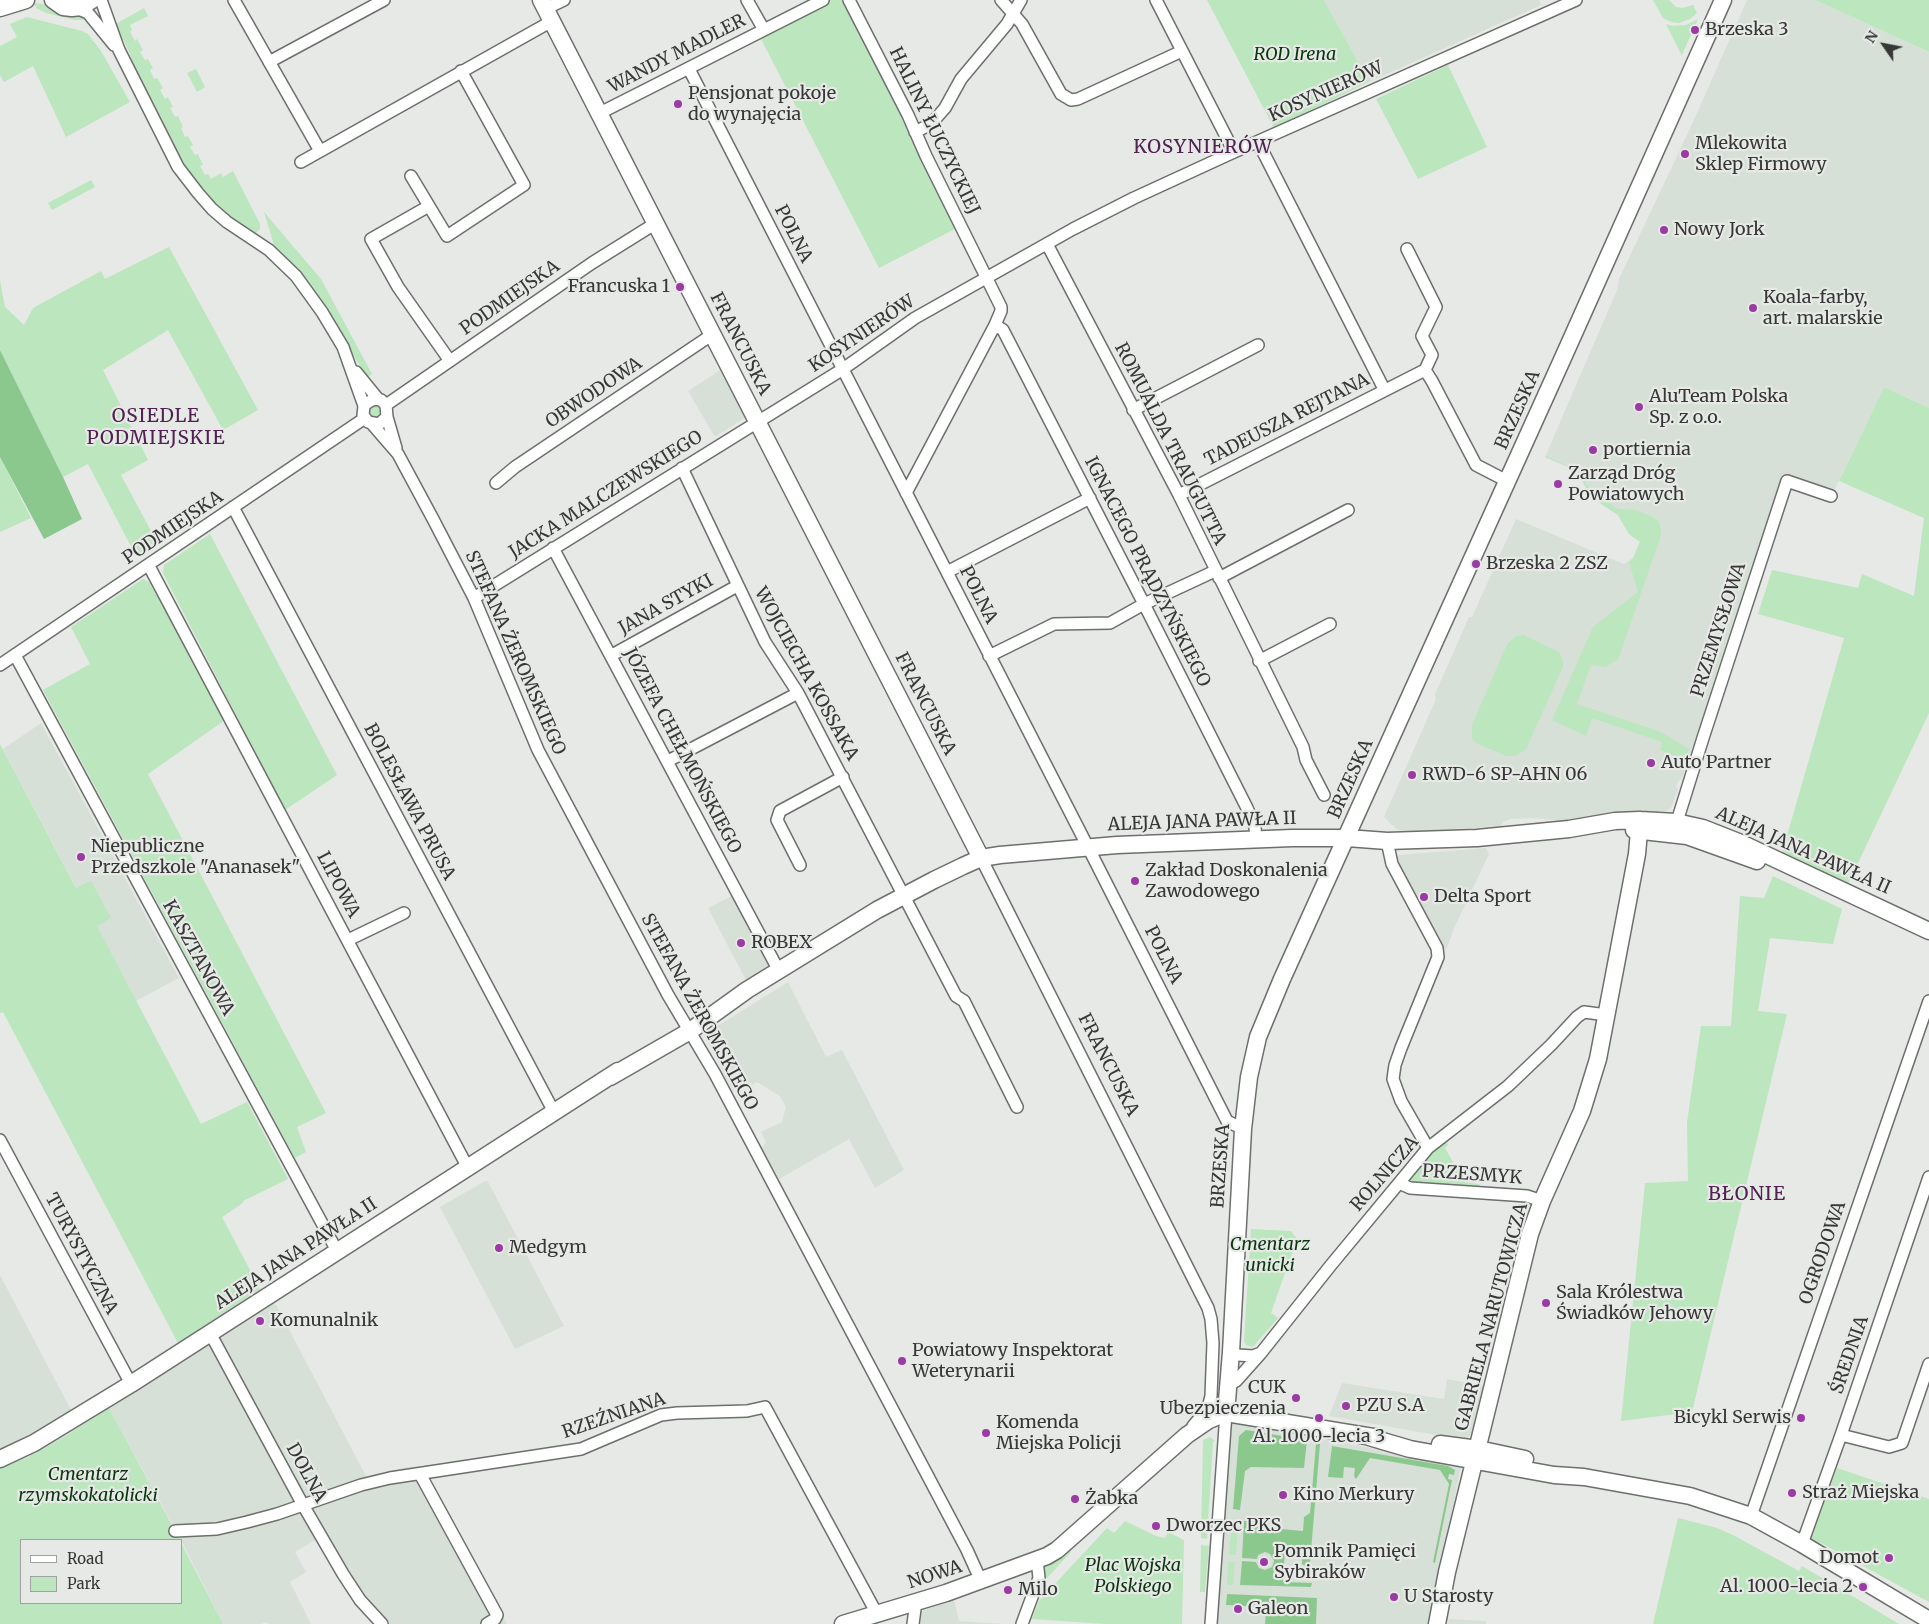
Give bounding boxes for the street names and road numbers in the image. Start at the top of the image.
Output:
street label: WANDY MADLER [605,10,749,98]
street label: HALINY ŁUCZYCKIEJ [884,44,984,218]
street label: KOSYNIERÓW [1265,57,1387,127]
street label: POLNA [769,201,817,267]
street label: PODMIEJSKA [456,256,564,340]
street label: FRANCUSKA [705,289,775,399]
street label: KOSYNIERÓW [805,291,919,377]
street label: ROMUALDA TRAUGUTTA [1109,339,1231,549]
street label: OBWODOWA [542,353,646,433]
street label: BRZESKA [1491,367,1545,453]
street label: TADEUSZA REJTANA [1201,369,1373,471]
street label: JACKA MALCZEWSKIEGO [505,426,707,564]
street label: IGNACEGO PRĄDZYŃSKIEGO [1079,453,1215,691]
street label: PODMIEJSKA [119,487,227,569]
street label: STEFANA ŻEROMSKIEGO [460,548,570,758]
street label: PRZEMYSŁOWA [1687,560,1751,700]
street label: POLNA [954,562,1002,628]
street label: JANA STYKI [615,570,717,640]
street label: WOJCIECHA KOSSAKA [749,584,863,764]
street label: JÓZEFA CHEŁMOŃSKIEGO [619,645,745,857]
street label: FRANCUSKA [890,649,960,759]
street label: BOLESŁAWA PRUSA [359,720,459,884]
street label: BRZESKA [1324,736,1378,822]
street label: ALEJA JANA PAWŁA II [1712,803,1894,899]
street label: ALEJA JANA PAWŁA II [1107,808,1297,836]
street label: LIPOWA [312,848,364,922]
street label: KASZTANOWA [157,897,239,1019]
street label: STEFANA ŻEROMSKIEGO [636,910,762,1114]
street label: POLNA [1139,922,1187,988]
street label: FRANCUSKA [1073,1010,1143,1120]
street label: BRZESKA [1207,1123,1235,1209]
street label: ROLNICZA [1347,1132,1423,1216]
street label: PRZESMYK [1421,1161,1523,1189]
street label: TURYSTYCZNA [40,1190,122,1318]
street label: ALEJA JANA PAWŁA II [211,1193,381,1315]
street label: OGRODOWA [1795,1199,1851,1307]
street label: GABRIELA NARUTOWICZA [1451,1201,1533,1433]
street label: ŚREDNIA [1827,1313,1873,1397]
street label: RZEŹNIANA [560,1388,668,1444]
street label: DOLNA [281,1440,331,1506]
street label: NOWA [905,1556,965,1594]

